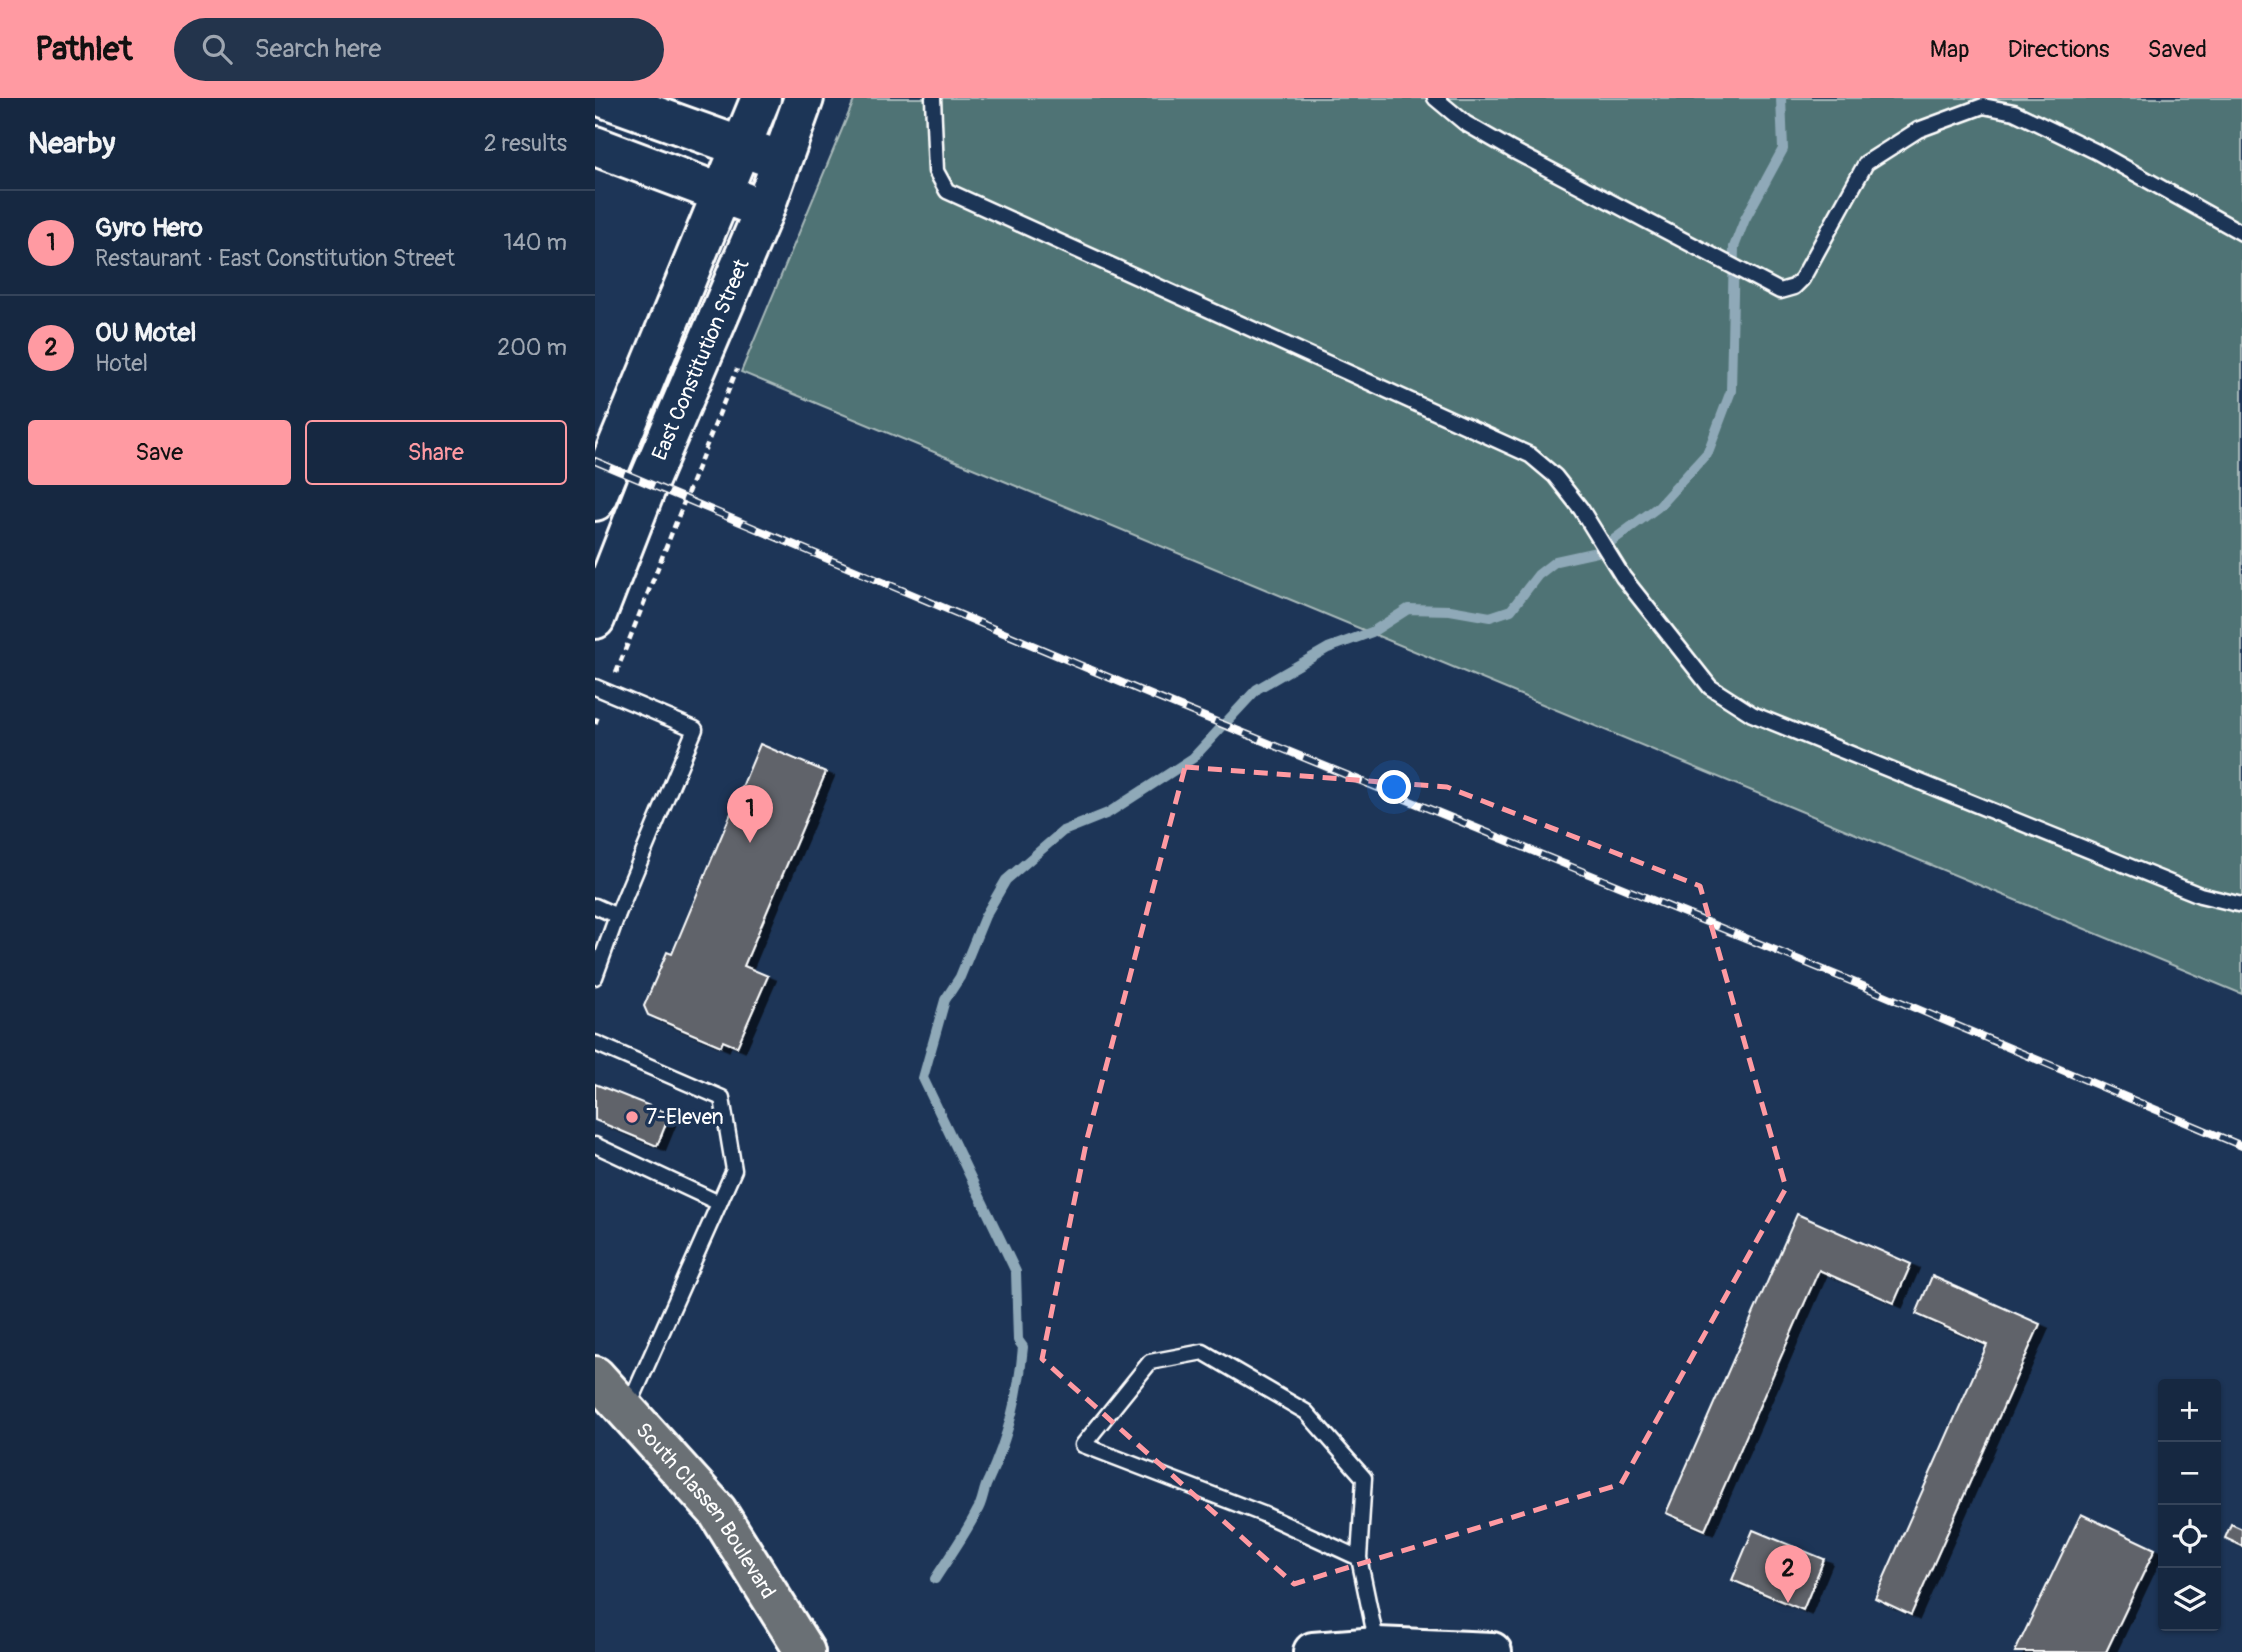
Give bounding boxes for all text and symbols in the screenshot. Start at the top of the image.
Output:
search box [174,18,664,81]
text: Pathlet [35,29,132,70]
icon: search [198,30,236,68]
text: Search here [254,33,381,65]
text: Map [1930,35,1970,64]
text: Directions [2008,35,2109,64]
text: Saved [2147,35,2207,64]
text: Nearby [28,125,115,162]
text: 2 results [484,129,567,158]
text: Gyro Hero [95,212,203,244]
text: 1 [47,228,56,257]
text: 140 m [504,228,567,257]
text: Restaurant · East Constitution Street [95,244,455,273]
street label: East Constitution Street [646,255,756,465]
text: OU Motel [95,317,197,349]
text: 2 [45,333,57,362]
text: 200 m [497,333,567,362]
text: Hotel [95,349,148,378]
button: Save [28,420,291,485]
button: Share [305,420,567,485]
your location [1377,770,1411,804]
pin: 1 [727,785,773,843]
place label: 7-Eleven [646,1104,724,1131]
marker: 7-Eleven [624,1109,640,1125]
map controls [2158,1379,2221,1631]
button: + [2158,1379,2221,1442]
street label: South Classen Boulevard [630,1417,781,1604]
button: − [2158,1442,2221,1505]
button: locate [2158,1505,2221,1568]
pin: 2 [1765,1545,1811,1603]
button: layers [2158,1568,2221,1631]

